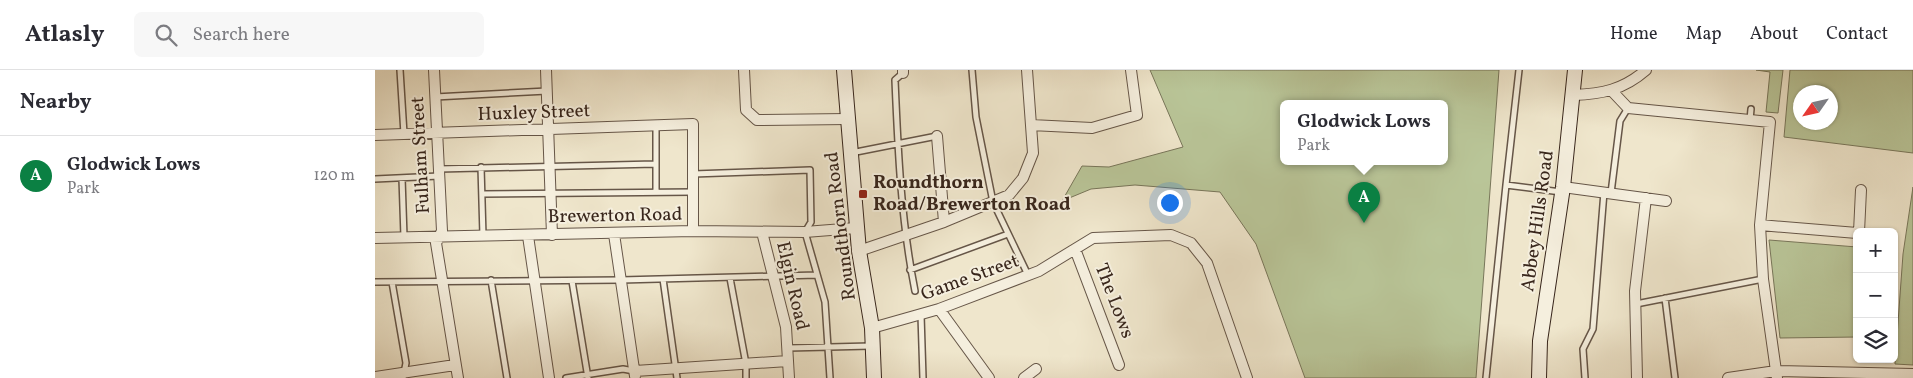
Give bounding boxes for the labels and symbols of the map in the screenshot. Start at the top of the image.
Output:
north arrow [1793,85,1838,130]
street label: Fulham Street [405,95,437,214]
street label: Huxley Street [477,98,591,128]
street label: Abbey Hills Road [1515,149,1561,293]
street label: Roundthorn Road [819,150,863,302]
place label: Roundthorn Road/Brewerton Road [873,170,1071,218]
pin: A [1348,182,1380,223]
marker: Roundthorn Road/Brewerton Road [857,188,869,200]
your location [1157,190,1183,216]
street label: Brewerton Road [547,202,683,230]
street label: Elgin Road [769,239,815,333]
street label: Game Street [917,248,1023,308]
street label: The Lows [1088,260,1140,342]

